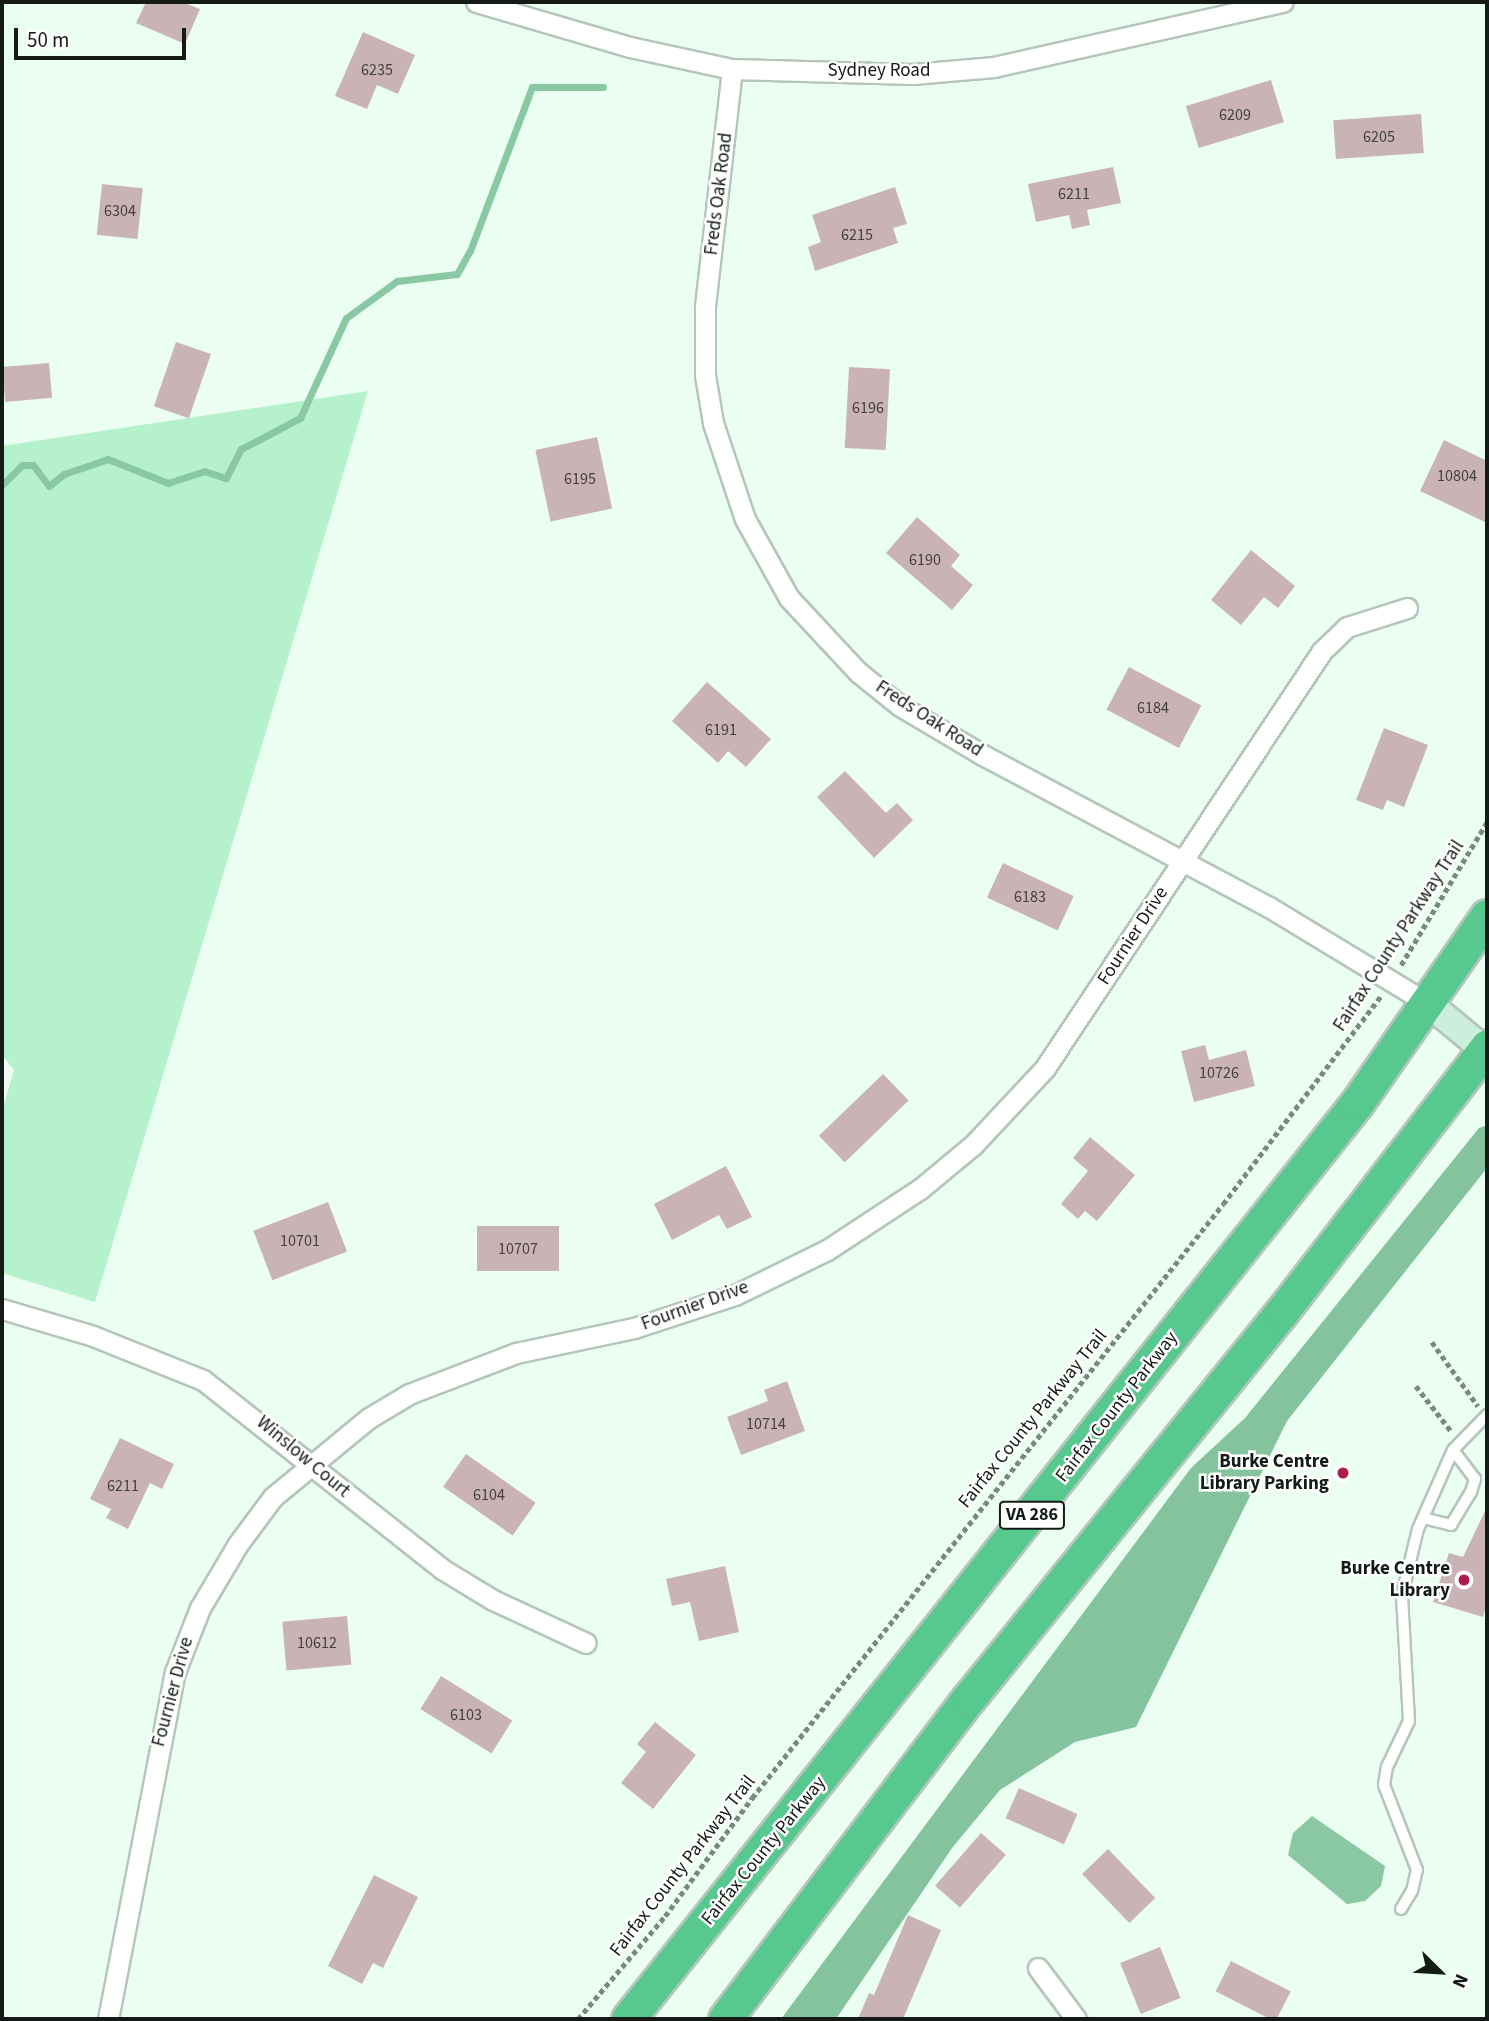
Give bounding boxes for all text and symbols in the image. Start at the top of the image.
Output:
scale bar [18,14,189,58]
text: 50 m [27,25,69,55]
house number: 6235 [361,60,393,80]
street label: Sydney Road [828,60,930,82]
house number: 6209 [1219,105,1251,125]
house number: 6205 [1363,127,1395,147]
street label: Freds Oak Road [700,131,738,257]
house number: 6211 [1058,184,1090,204]
house number: 6304 [104,201,136,221]
house number: 6215 [841,225,873,245]
house number: 6196 [852,398,884,418]
house number: 10804 [1437,466,1477,486]
house number: 6195 [564,469,596,489]
house number: 6190 [909,550,941,570]
street label: Freds Oak Road [871,676,987,762]
house number: 6184 [1137,698,1169,718]
house number: 6191 [705,720,737,740]
street label: Fairfax County Parkway Trail [1329,836,1469,1036]
street label: Fournier Drive [1093,883,1173,989]
house number: 6183 [1014,887,1046,907]
house number: 10726 [1199,1063,1239,1083]
house number: 10701 [280,1231,320,1251]
house number: 10707 [498,1239,538,1259]
street label: Fournier Drive [638,1276,752,1336]
street label: Fairfax County Parkway Trail [954,1325,1112,1513]
street label: Fairfax County Parkway [1051,1327,1183,1487]
street label: Winslow Court [252,1411,354,1503]
house number: 10714 [746,1414,786,1434]
place label: Burke Centre Library Parking [1200,1451,1329,1495]
marker: Burke Centre Library Parking [1335,1465,1351,1481]
house number: 6211 [107,1476,139,1496]
house number: 6104 [473,1485,505,1505]
road number: VA 286 [999,1500,1065,1530]
place label: Burke Centre Library [1340,1558,1450,1602]
marker: Burke Centre Library [1456,1572,1472,1588]
house number: 10612 [297,1633,337,1653]
street label: Fournier Drive [147,1635,199,1749]
house number: 6103 [450,1705,482,1725]
street label: Fairfax County Parkway Trail [605,1771,761,1961]
street label: Fairfax County Parkway [697,1772,831,1930]
north arrow [1405,1937,1475,2007]
text: N [1445,1969,1475,1992]

